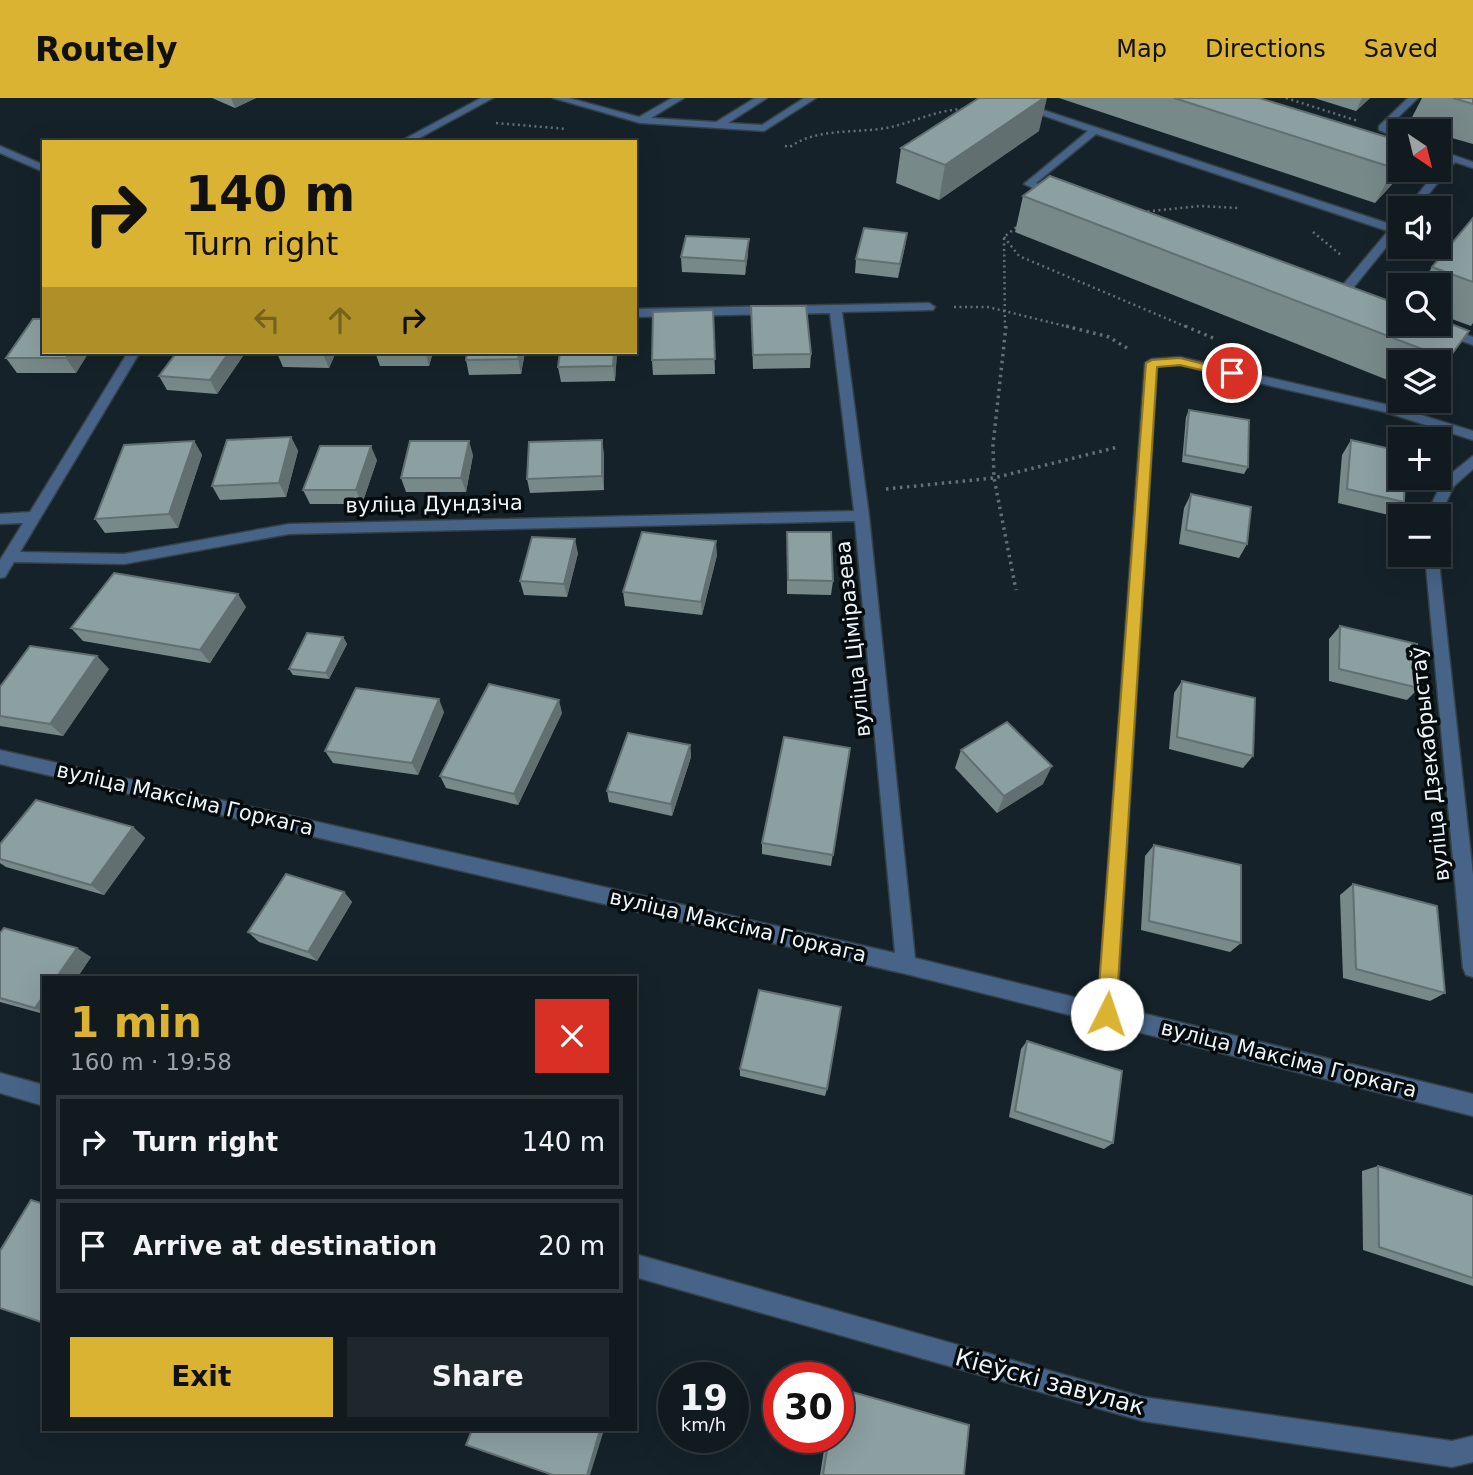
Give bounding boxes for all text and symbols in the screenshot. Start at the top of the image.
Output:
text: Routely [35,30,178,69]
text: Map [1116,35,1167,63]
text: Directions [1205,35,1326,63]
text: Saved [1364,35,1438,63]
north arrow [1388,119,1451,182]
map controls [1388,119,1451,567]
text: 140 m [185,166,355,223]
icon: right [70,168,161,259]
button: sound [1388,196,1451,259]
text: Turn right [185,225,338,263]
button: search [1388,273,1451,336]
icon: left [248,301,286,339]
icon: ahead [321,301,359,339]
icon: right [394,301,432,339]
pin [1202,343,1262,403]
button: layers [1388,350,1451,413]
icon: arrive [1213,354,1251,392]
button: + [1388,427,1451,490]
street label: вуліца Дундзіча [345,490,523,518]
button: − [1388,504,1451,567]
street label: вуліца Ціміразева [831,540,875,738]
street label: вуліца Дзекабрыстаў [1406,645,1454,883]
street label: вуліца Максіма Горкага [54,758,316,840]
street label: вуліца Максіма Горкага [607,885,869,967]
position arrow [1070,977,1144,1051]
text: 1 min [70,998,202,1047]
button: close [535,999,609,1073]
street label: вуліца Максіма Горкага [1159,1016,1419,1102]
text: 160 m · 19:58 [70,1049,232,1075]
icon: right [74,1123,112,1161]
text: Turn right [133,1127,278,1157]
text: 140 m [522,1127,605,1157]
icon: arrive [74,1227,112,1265]
text: Arrive at destination [133,1231,437,1261]
text: 20 m [538,1231,605,1261]
button: Exit [70,1337,333,1417]
button: Share [347,1337,609,1417]
street label: Кіеўскі завулак [952,1343,1148,1421]
speed limit sign: 30 [763,1362,854,1453]
text: 19 [679,1378,728,1418]
text: km/h [681,1414,726,1435]

